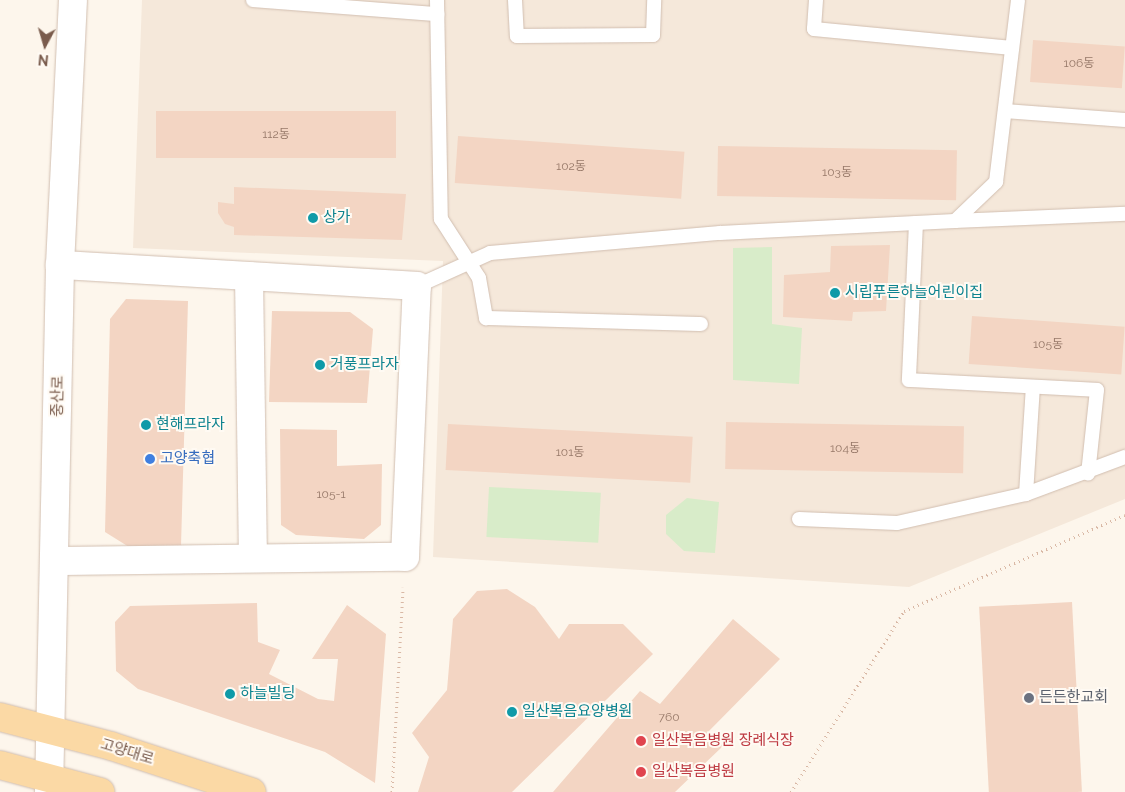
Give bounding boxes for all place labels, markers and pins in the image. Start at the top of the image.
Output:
place label: 상가 [323,209,351,227]
marker: 상가 [307,212,319,224]
place label: 시립푸른하늘어린이집 [845,284,983,302]
marker: 시립푸른하늘어린이집 [829,287,841,299]
place label: 거풍프라자 [330,356,399,374]
marker: 거풍프라자 [314,359,326,371]
place label: 현해프라자 [156,416,225,434]
marker: 현해프라자 [140,419,152,431]
place label: 고양축협 [160,450,215,468]
marker: 고양축협 [144,453,156,465]
place label: 하늘빌딩 [240,685,295,703]
marker: 하늘빌딩 [224,688,236,700]
place label: 든든한교회 [1039,689,1108,707]
marker: 든든한교회 [1023,692,1035,704]
place label: 일산복음요양병원 [522,703,632,721]
marker: 일산복음요양병원 [506,706,518,718]
place label: 일산복음병원 장례식장 [652,732,794,750]
marker: 일산복음병원 장례식장 [634,734,648,748]
place label: 일산복음병원 [652,763,735,781]
marker: 일산복음병원 [634,765,648,779]

